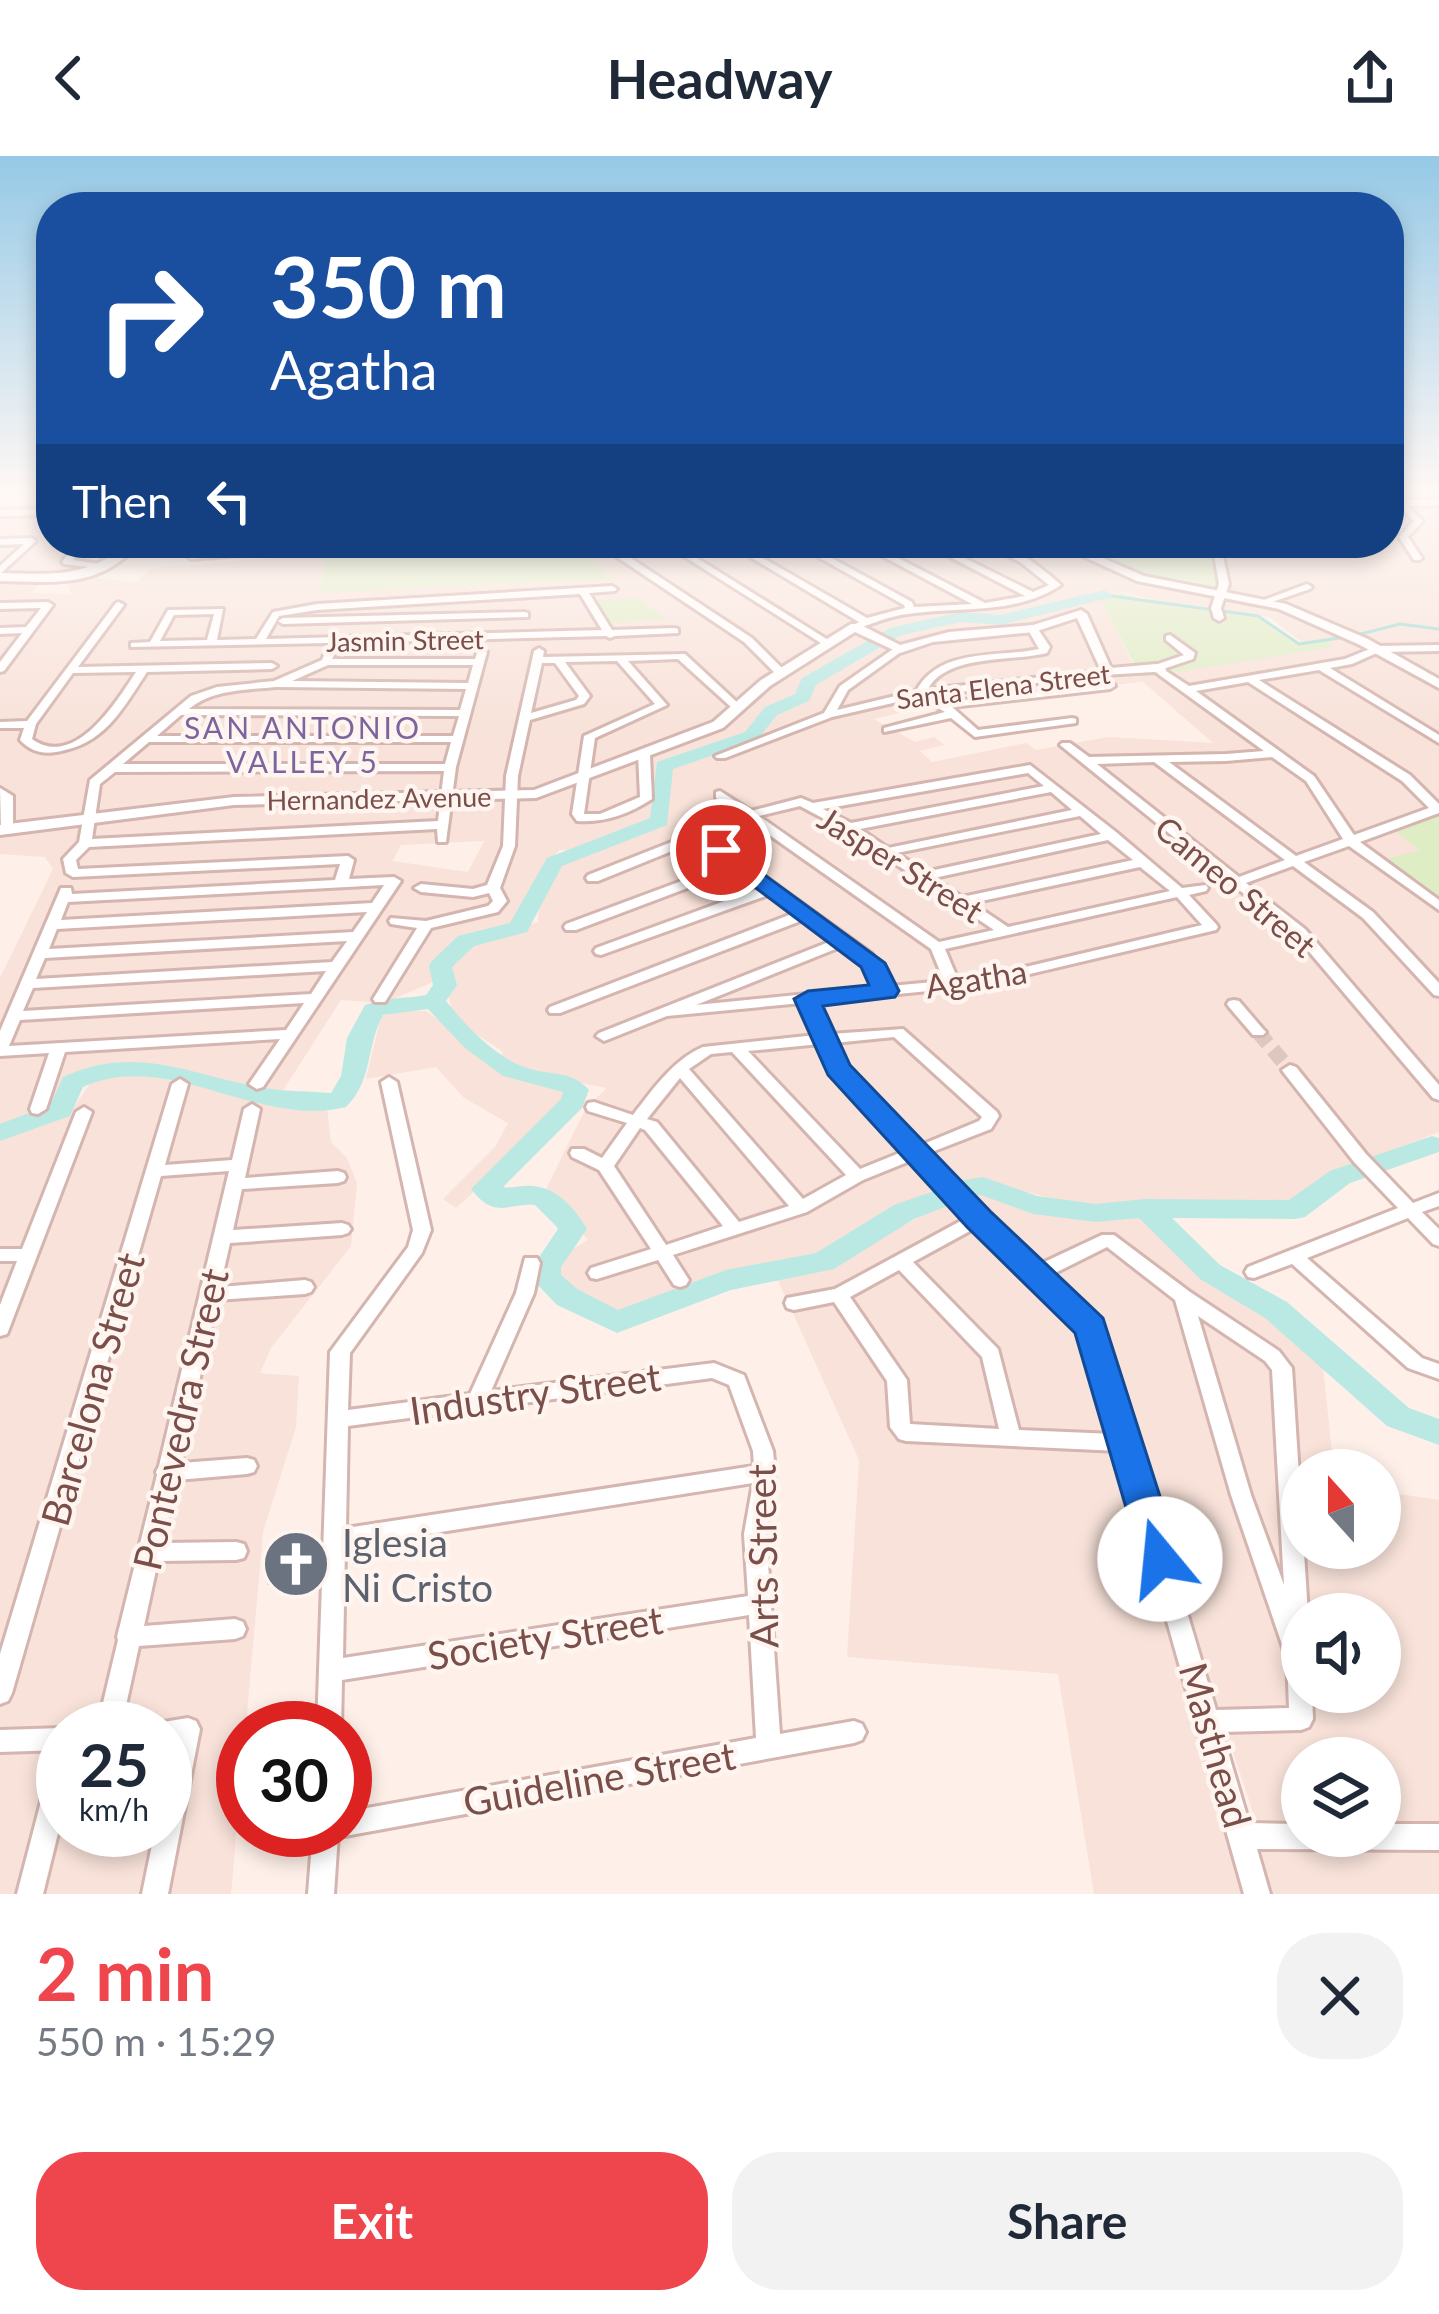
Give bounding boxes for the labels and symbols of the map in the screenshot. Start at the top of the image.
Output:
street label: Jasmin Street [326,622,484,658]
street label: Santa Elena Street [894,656,1112,715]
district label: SAN ANTONIO VALLEY 5 [184,709,422,779]
street label: Hernandez Avenue [266,780,492,816]
street label: Jasper Street [811,798,991,930]
pin [670,799,772,901]
street label: Cameo Street [1148,807,1324,965]
street label: Agatha [922,950,1030,1006]
street label: Barcelona Street [31,1247,153,1531]
street label: Pontevedra Street [123,1264,237,1574]
street label: Industry Street [407,1353,663,1433]
north arrow [1281,1449,1401,1569]
street label: Arts Street [737,1464,787,1648]
position arrow [1097,1496,1223,1622]
place label: Iglesia Ni Cristo [342,1519,493,1610]
church icon: Iglesia Ni Cristo [261,1529,331,1599]
street label: Society Street [424,1596,666,1678]
street label: Masthead [1171,1657,1261,1833]
speed limit sign: 30 [216,1701,372,1857]
street label: Guideline Street [459,1731,739,1825]

